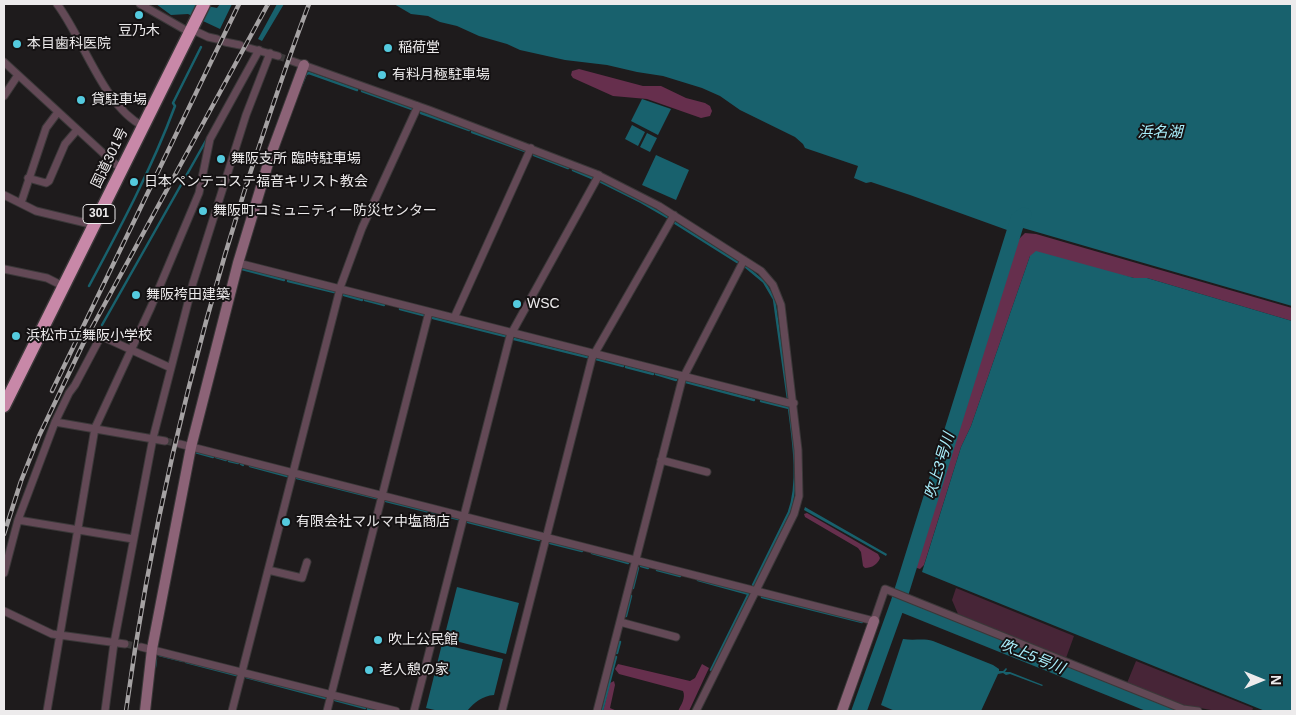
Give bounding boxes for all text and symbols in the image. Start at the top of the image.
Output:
marker: 豆乃木 [133,9,145,21]
place label: 豆乃木 [118,23,160,39]
place label: 本目歯科医院 [27,36,111,52]
marker: 本目歯科医院 [11,38,23,50]
place label: 稲荷堂 [398,40,440,56]
marker: 稲荷堂 [382,42,394,54]
place label: 有料月極駐車場 [392,67,490,83]
marker: 有料月極駐車場 [376,69,388,81]
place label: 貸駐車場 [91,92,147,108]
marker: 貸駐車場 [75,94,87,106]
water label: 浜名湖 [1138,124,1182,142]
street label: 国道301号 [88,125,132,191]
place label: 舞阪支所 臨時駐車場 [231,151,361,167]
marker: 舞阪支所 臨時駐車場 [215,153,227,165]
place label: 日本ペンテコステ福音キリスト教会 [144,174,368,190]
marker: 日本ペンテコステ福音キリスト教会 [128,176,140,188]
place label: 舞阪町コミュニティー防災センター [213,203,437,219]
road number: 301 [83,204,115,223]
marker: 舞阪町コミュニティー防災センター [197,205,209,217]
place label: 舞阪袴田建築 [146,287,230,303]
marker: 舞阪袴田建築 [130,289,142,301]
place label: WSC [527,296,560,312]
marker: WSC [511,298,523,310]
place label: 浜松市立舞阪小学校 [26,328,152,344]
marker: 浜松市立舞阪小学校 [10,330,22,342]
water label: 吹上3号川 [921,431,959,501]
place label: 有限会社マルマ中塩商店 [296,514,450,530]
marker: 有限会社マルマ中塩商店 [280,516,292,528]
place label: 吹上公民館 [388,632,458,648]
marker: 吹上公民館 [372,634,384,646]
water label: 吹上5号川 [997,636,1067,678]
north arrow [1236,655,1286,705]
place label: 老人憩の家 [379,662,449,678]
marker: 老人憩の家 [363,664,375,676]
text: N [1268,675,1284,685]

